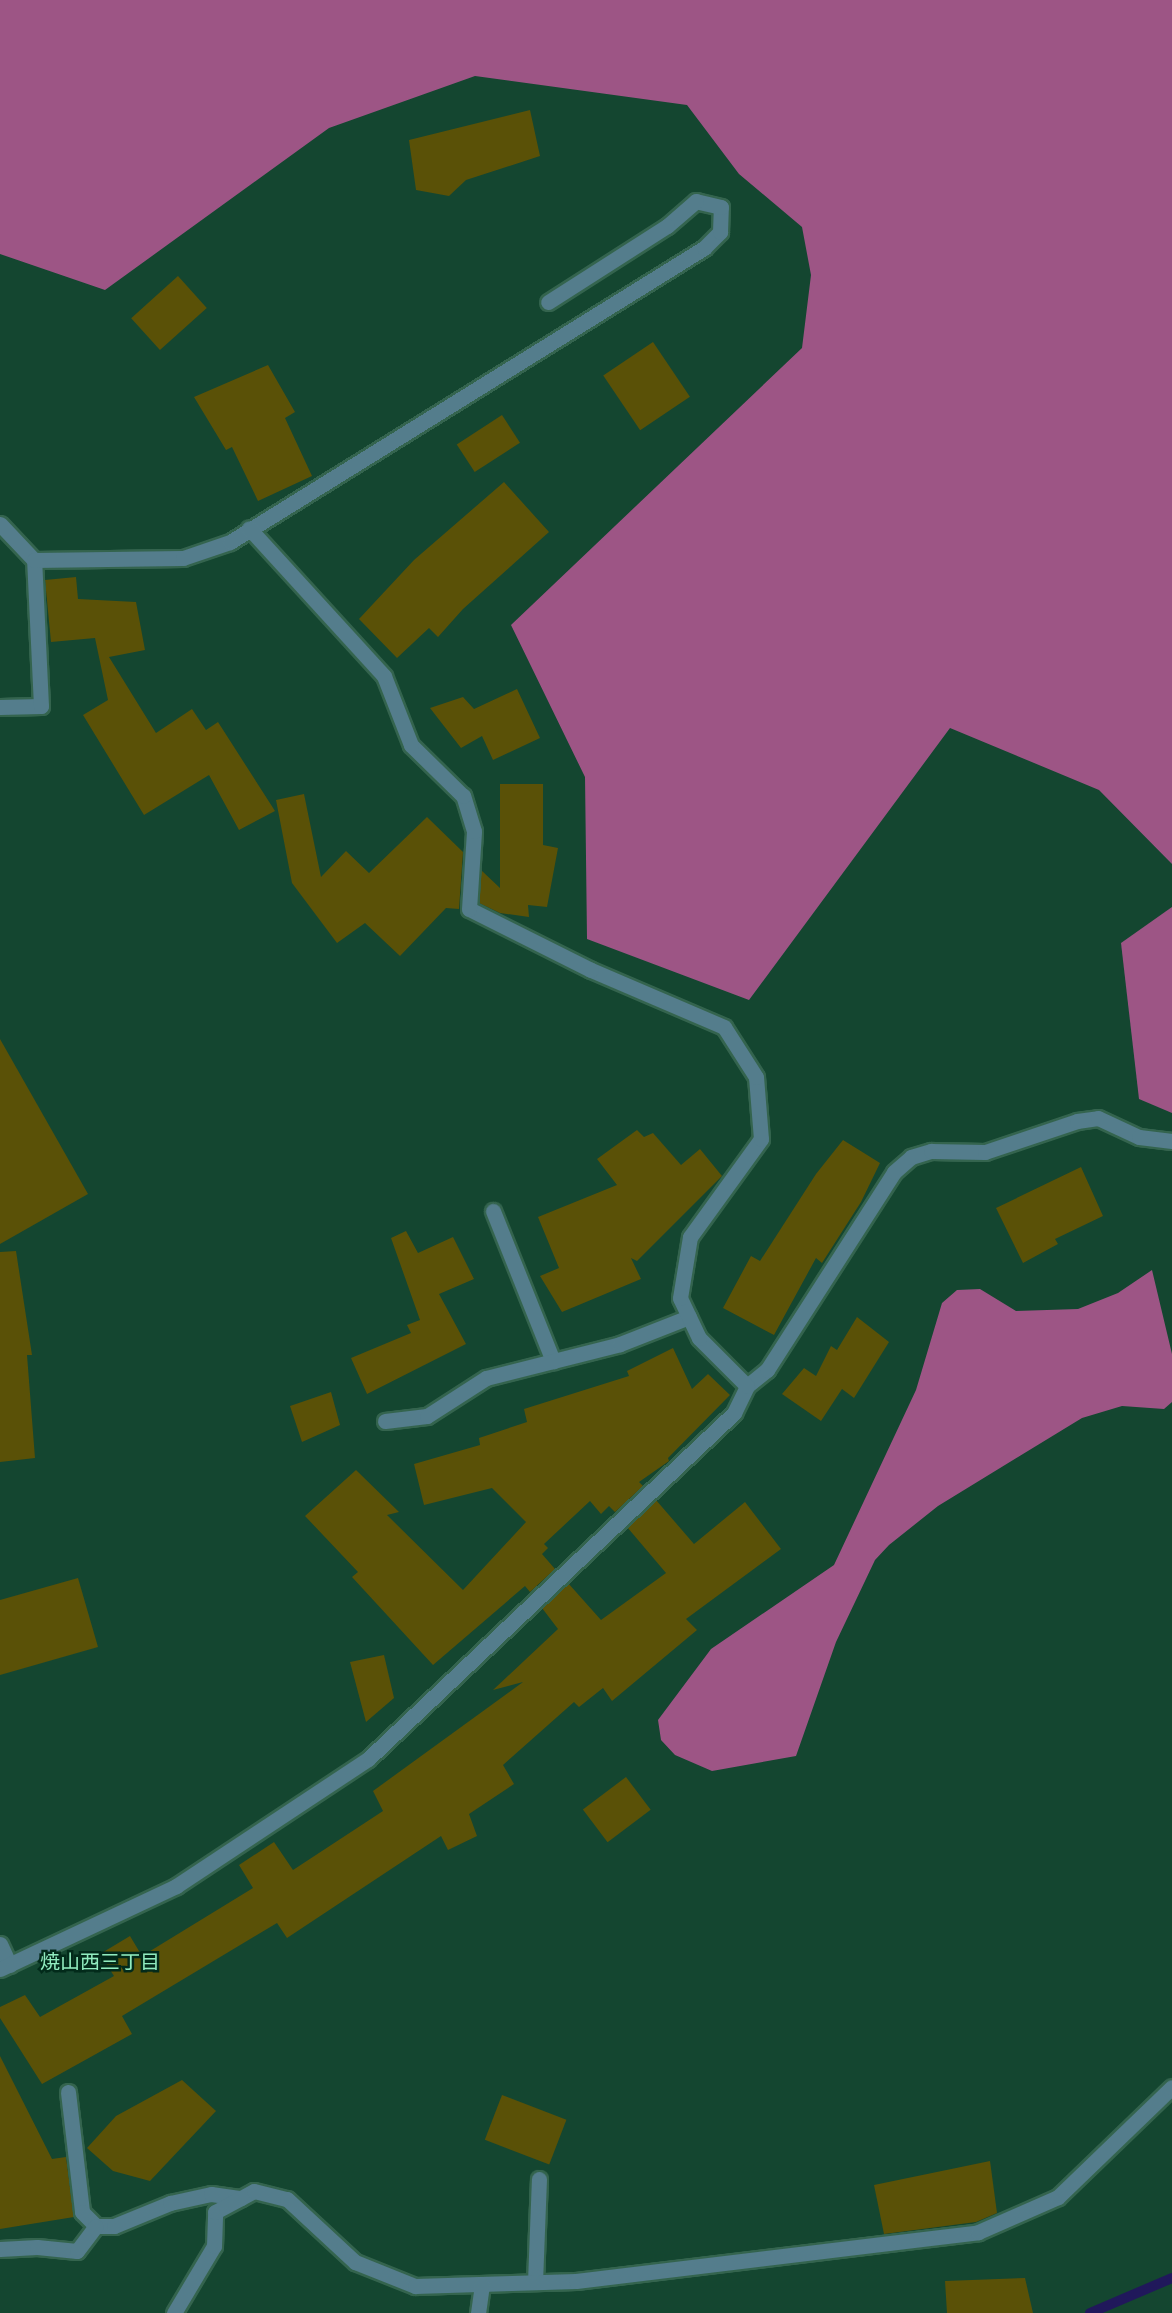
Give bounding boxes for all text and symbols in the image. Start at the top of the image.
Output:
district label: 焼山西三丁目 [40,1950,160,1974]

